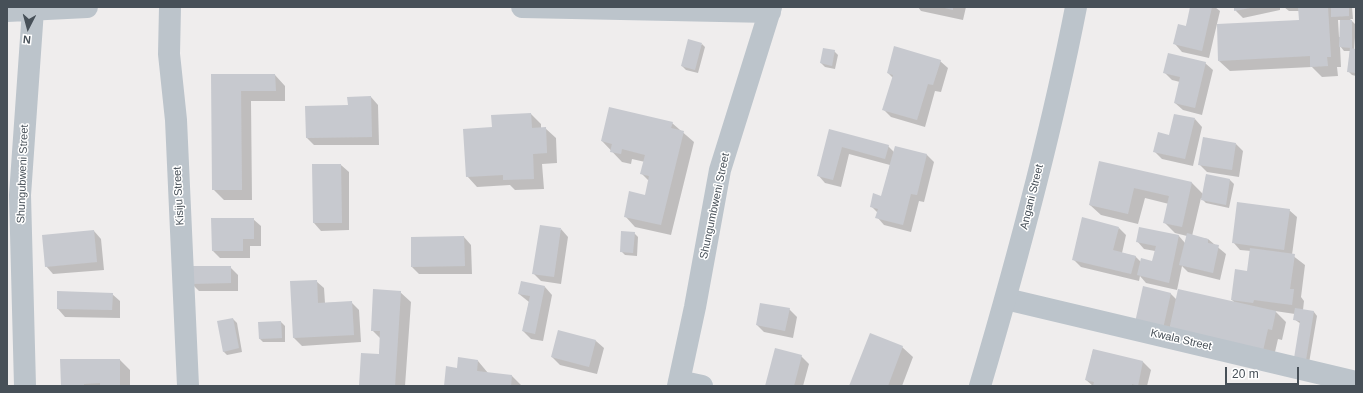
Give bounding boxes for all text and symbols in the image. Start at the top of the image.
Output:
north arrow [8,8,48,48]
text: N [22,34,31,46]
street label: Shungubweni Street [15,124,31,224]
street label: Shungumbweni Street [697,152,733,260]
street label: Angani Street [1018,163,1046,231]
street label: Kisiju Street [171,166,187,226]
street label: Kwala Street [1149,327,1213,353]
scale bar [1227,359,1301,385]
text: 20 m [1232,367,1259,381]

